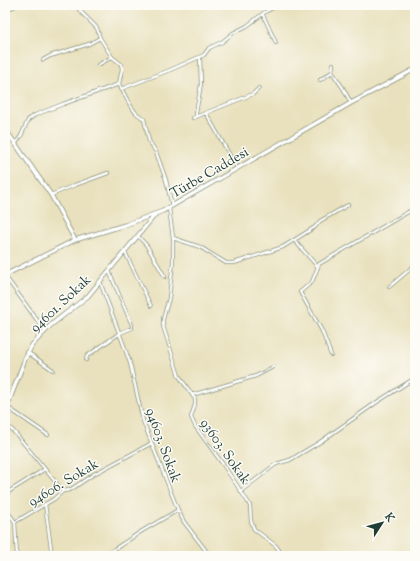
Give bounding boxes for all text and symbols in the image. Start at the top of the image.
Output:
street label: Türbe Caddesi [167,143,253,204]
street label: 94601. Sokak [26,271,97,338]
street label: 94603. Sokak [139,406,185,486]
street label: 93603. Sokak [194,415,255,490]
street label: 94606. Sokak [25,455,103,513]
north arrow [362,503,402,543]
text: K [380,509,398,526]

